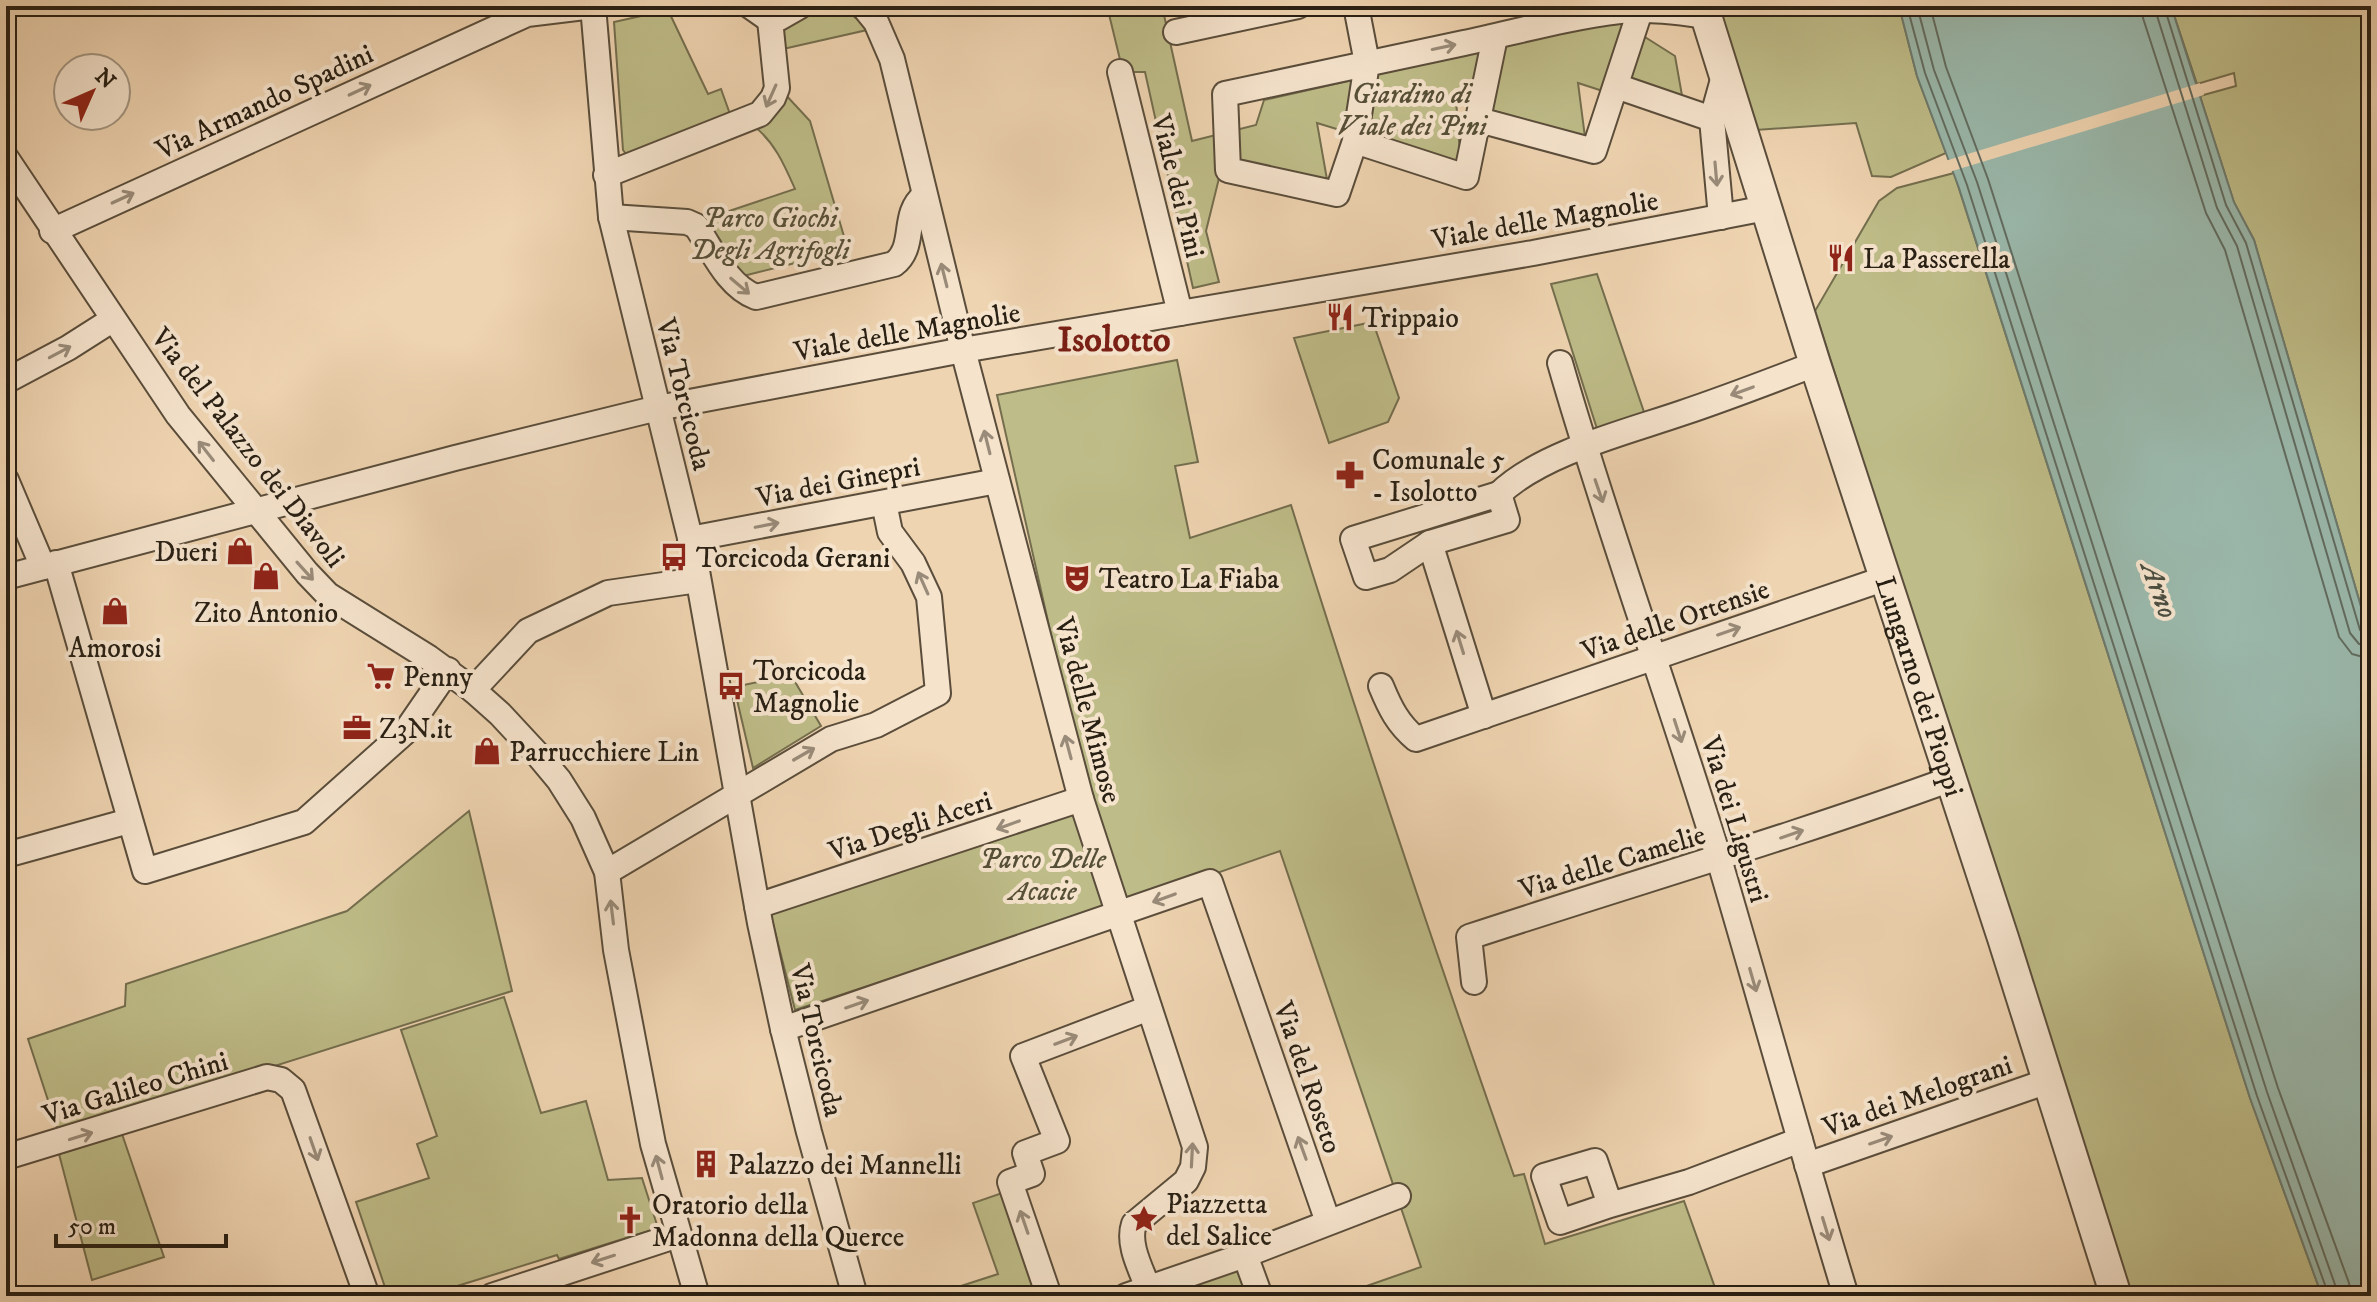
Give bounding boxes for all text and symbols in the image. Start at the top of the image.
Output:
street label: Via Armando Spadini [150,37,379,168]
one-way arrow [1430,39,1456,54]
north arrow [52,52,132,132]
text: N [89,63,121,95]
park label: Giardino di Viale dei Pini [1337,77,1488,144]
one-way arrow [348,82,372,97]
one-way arrow [763,83,777,108]
street label: Viale dei Pini [1143,110,1212,262]
one-way arrow [1709,160,1724,186]
street label: Viale delle Magnolie [1429,183,1661,258]
one-way arrow [111,190,135,205]
park label: Parco Giochi Degli Agrifogli [690,201,851,268]
place label: La Passerella [1863,242,2010,277]
restaurant icon: La Passerella [1826,243,1856,273]
one-way arrow [936,262,951,288]
one-way arrow [729,276,750,295]
street label: Viale delle Magnolie [791,295,1023,370]
place label: Trippaio [1362,301,1459,336]
restaurant icon: Trippaio [1325,302,1355,332]
street label: Via Torcicoda [648,314,719,474]
district label: Isolotto [1058,318,1171,363]
street label: Via del Palazzo dei Diavoli [143,320,352,575]
one-way arrow [48,344,71,360]
one-way arrow [1730,385,1754,399]
one-way arrow [979,429,994,455]
one-way arrow [197,441,215,462]
place label: Comunale 5 - Isolotto [1372,443,1505,510]
street label: Via dei Ginepri [753,449,923,516]
pharmacy icon: Comunale 5 - Isolotto [1335,460,1365,490]
one-way arrow [1592,478,1607,503]
one-way arrow [754,516,779,531]
place label: Dueri [154,535,218,570]
shop icon: Dueri [225,536,255,566]
place label: Torcicoda Gerani [696,541,890,576]
bus stop icon: Torcicoda Gerani [659,542,689,572]
water label: Arno [2130,555,2186,624]
shop icon: Zito Antonio [251,561,281,591]
one-way arrow [296,561,315,581]
place label: Teatro La Fiaba [1099,562,1279,597]
theatre icon: Teatro La Fiaba [1062,563,1092,593]
one-way arrow [914,571,929,595]
street label: Via delle Ortensie [1576,572,1774,669]
street label: Lungarno dei Pioppi [1867,572,1971,801]
shop icon: Amorosi [100,596,130,626]
place label: Zito Antonio [194,596,338,631]
street label: Via delle Mimose [1046,613,1129,807]
one-way arrow [1716,623,1741,638]
one-way arrow [1452,629,1467,654]
place label: Amorosi [69,631,161,666]
place label: Torcicoda Magnolie [753,654,866,721]
place label: Penny [403,660,474,695]
supermarket icon: Penny [366,661,396,691]
bus stop icon: Torcicoda Magnolie [716,671,746,701]
place label: Z3N.it [379,712,453,747]
office icon: Z3N.it [342,713,372,743]
one-way arrow [1672,718,1686,743]
street label: Via dei Ligustri [1692,731,1776,907]
place label: Parrucchiere Lin [509,735,700,770]
one-way arrow [1059,735,1074,761]
shop icon: Parrucchiere Lin [472,736,502,766]
one-way arrow [792,746,815,762]
street label: Via Degli Aceri [824,784,996,870]
one-way arrow [995,818,1020,833]
street label: Via delle Camelie [1514,818,1710,908]
one-way arrow [1779,825,1804,840]
park label: Parco Delle Acacie [980,842,1108,909]
one-way arrow [1152,892,1177,907]
one-way arrow [604,900,619,925]
street label: Via Torcicoda [782,960,851,1120]
one-way arrow [1746,966,1761,992]
one-way arrow [844,996,869,1010]
street label: Via del Roseto [1265,996,1350,1158]
one-way arrow [1053,1032,1078,1046]
street label: Via Galileo Chini [38,1044,232,1133]
street label: Via dei Melograni [1817,1048,2017,1146]
one-way arrow [68,1128,93,1142]
one-way arrow [1868,1131,1893,1146]
one-way arrow [308,1136,322,1161]
one-way arrow [1294,1136,1308,1161]
one-way arrow [1185,1143,1200,1169]
place label: Palazzo dei Mannelli [728,1148,961,1183]
building icon: Palazzo dei Mannelli [691,1149,721,1179]
one-way arrow [651,1155,666,1181]
place label: Piazzetta del Salice [1166,1187,1272,1254]
place label: Oratorio della Madonna della Querce [652,1188,904,1255]
scale bar [56,1198,226,1248]
place icon: Piazzetta del Salice [1129,1204,1159,1234]
church icon: Oratorio della Madonna della Querce [615,1205,645,1235]
one-way arrow [1015,1210,1030,1235]
text: 50 m [68,1212,116,1242]
one-way arrow [1819,1216,1834,1242]
one-way arrow [591,1253,616,1268]

